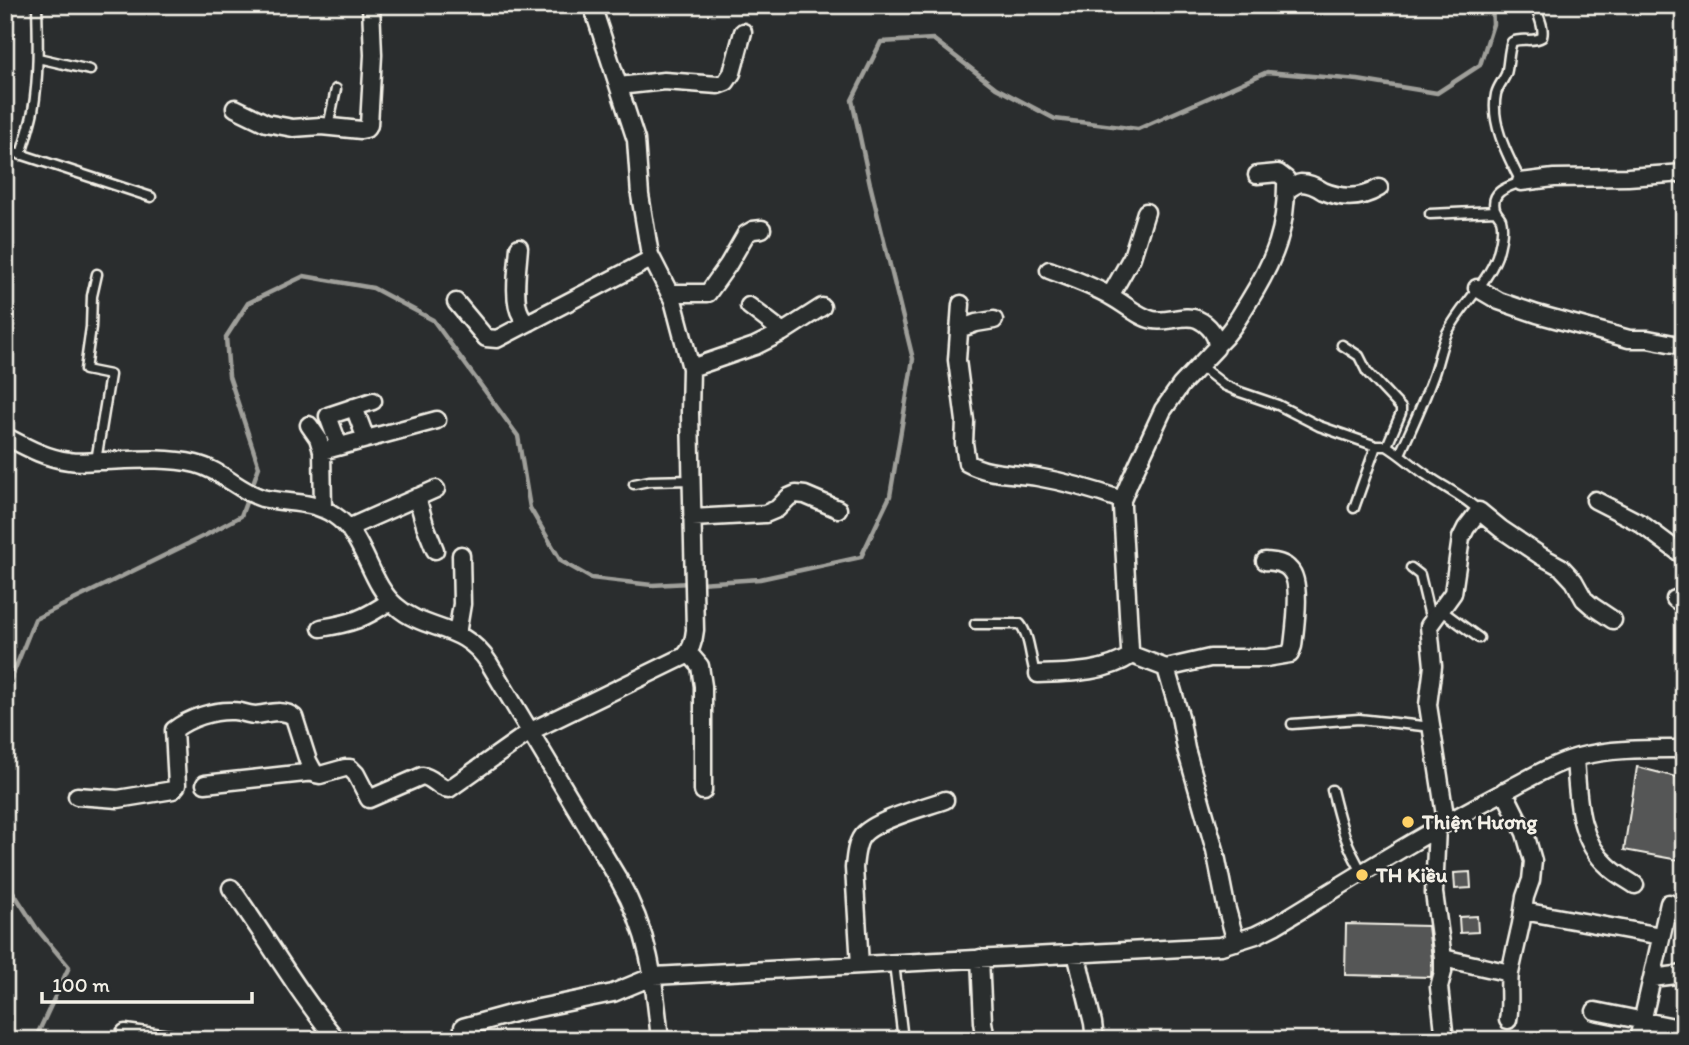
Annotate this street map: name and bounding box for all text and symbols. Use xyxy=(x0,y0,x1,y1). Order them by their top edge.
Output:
place label: Thiện Hương xyxy=(1421,809,1538,835)
marker: Thiện Hương xyxy=(1400,814,1416,830)
place label: TH Kiều xyxy=(1375,862,1448,887)
marker: TH Kiều xyxy=(1354,867,1370,883)
scale bar xyxy=(42,961,252,1005)
text: 100 m xyxy=(52,972,110,997)

